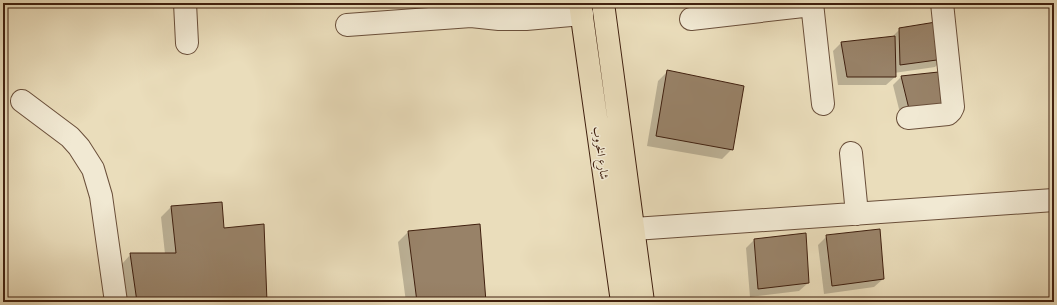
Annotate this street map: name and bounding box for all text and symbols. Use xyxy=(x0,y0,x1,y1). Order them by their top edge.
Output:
street label: شارع الخروب xyxy=(586,125,612,181)

